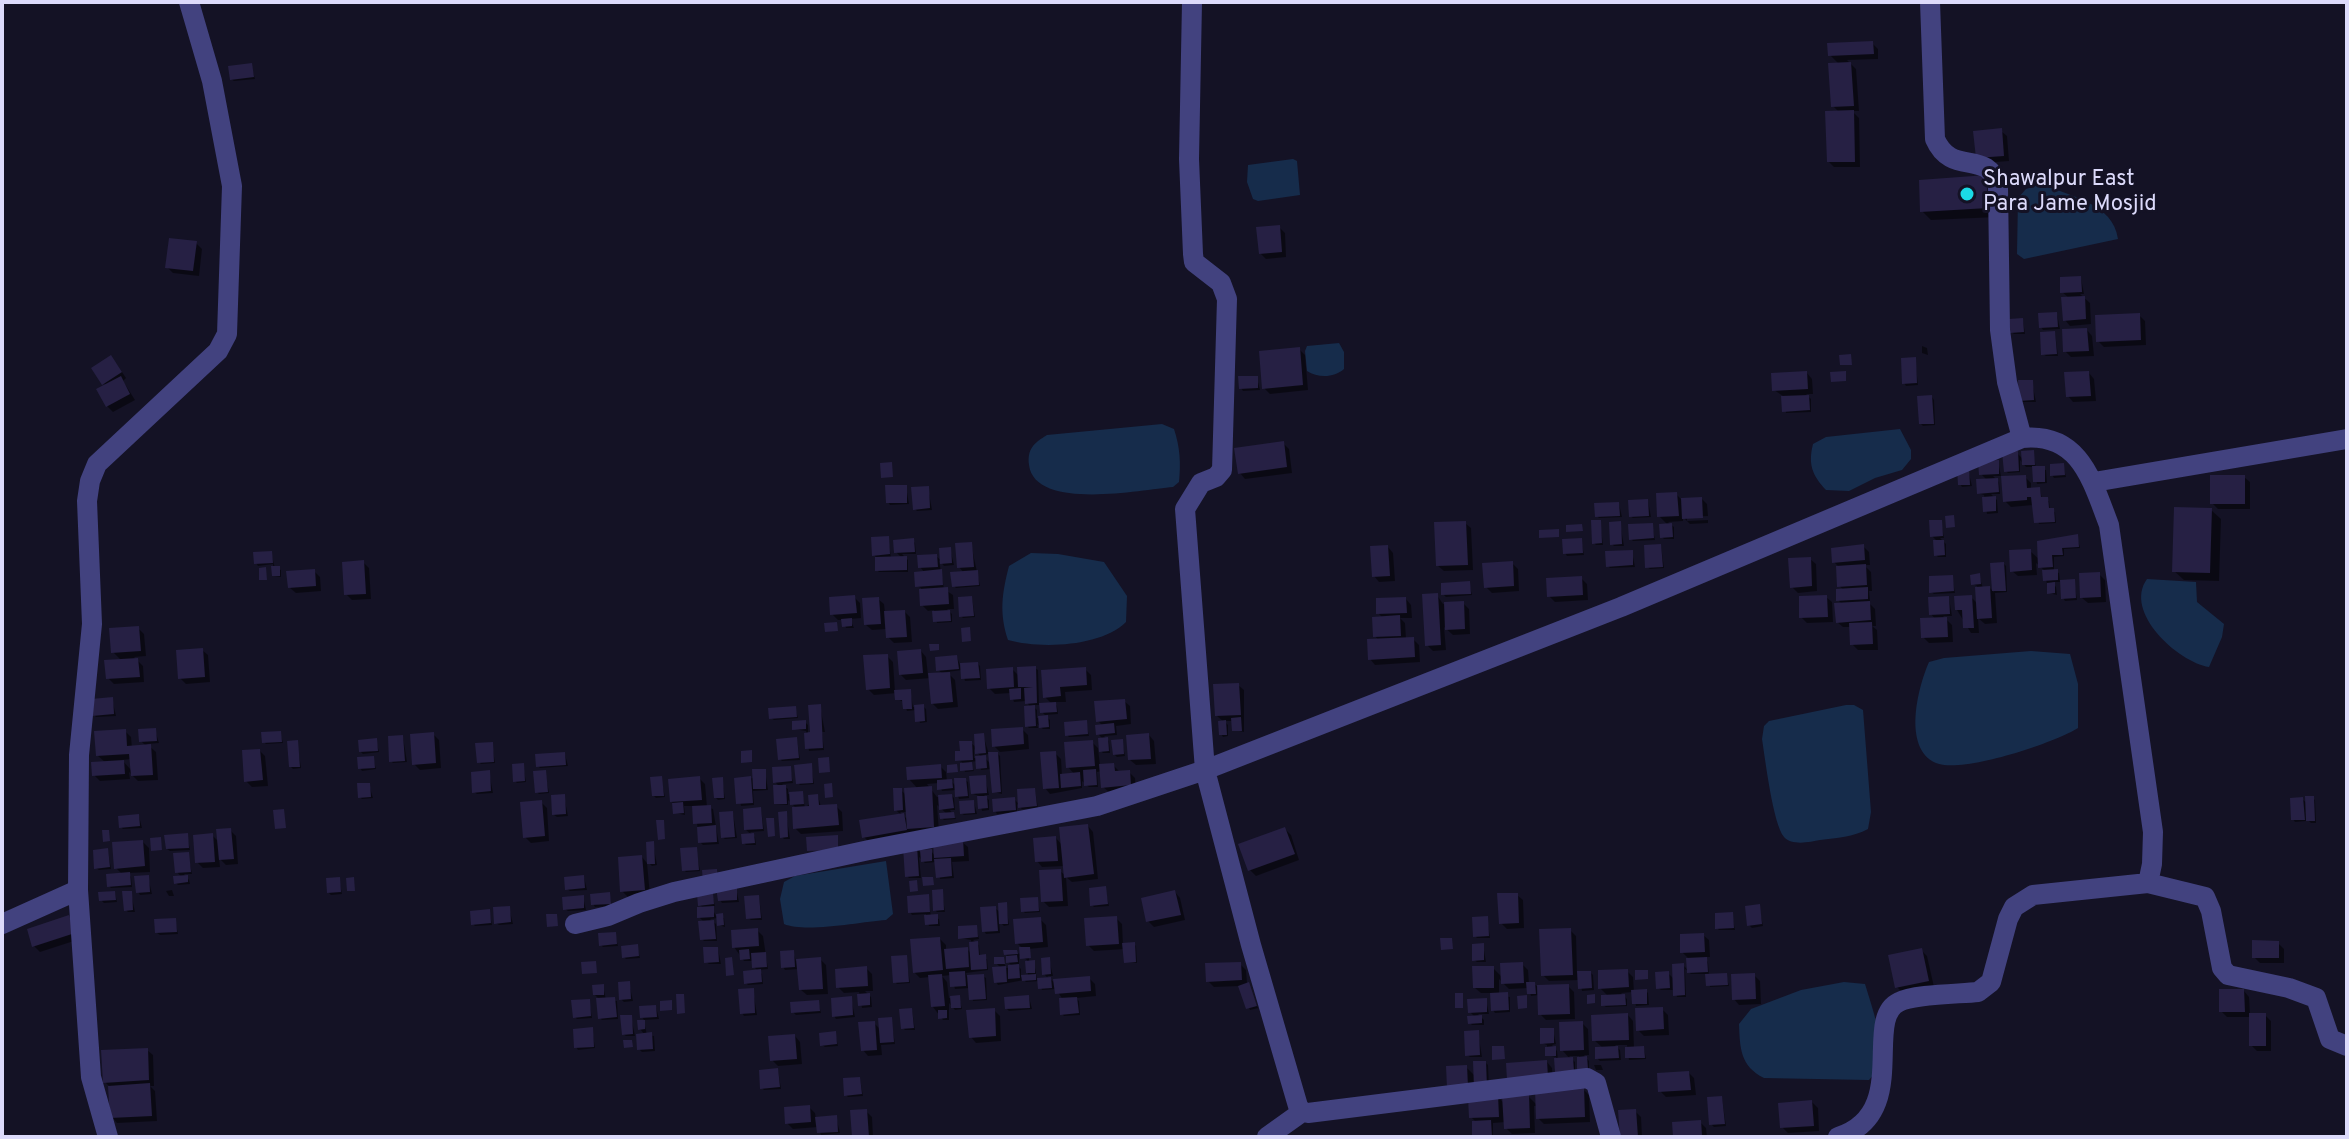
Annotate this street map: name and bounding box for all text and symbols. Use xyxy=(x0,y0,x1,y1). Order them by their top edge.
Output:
place label: Shawalpur East Para Jame Mosjid xyxy=(1983,168,2157,220)
marker: Shawalpur East Para Jame Mosjid xyxy=(1958,185,1976,203)

